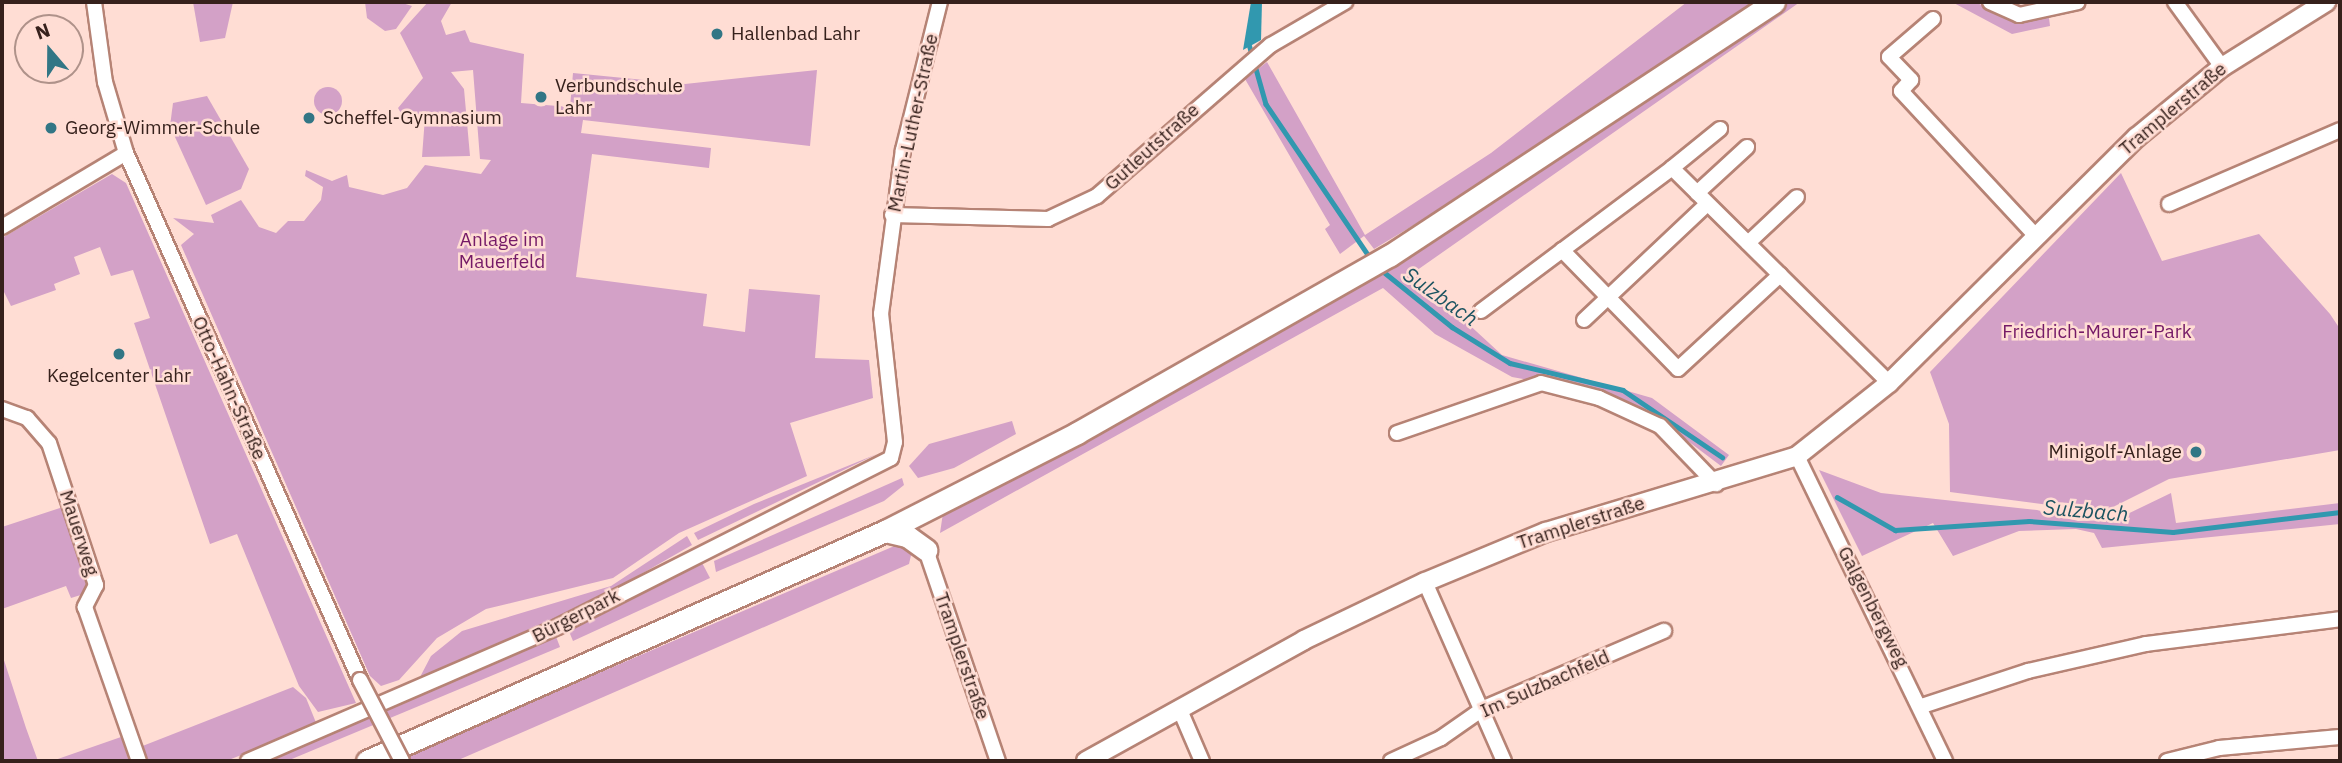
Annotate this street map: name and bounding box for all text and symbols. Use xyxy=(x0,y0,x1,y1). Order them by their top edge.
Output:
north arrow xyxy=(14,14,84,84)
text: N xyxy=(32,18,53,45)
place label: Hallenbad Lahr xyxy=(731,23,860,45)
marker: Hallenbad Lahr xyxy=(709,26,725,42)
street label: Martin-Luther-Straße xyxy=(883,32,943,214)
street label: Tramplerstraße xyxy=(2115,58,2231,160)
place label: Verbundschule Lahr xyxy=(555,75,683,119)
marker: Verbundschule Lahr xyxy=(533,89,549,105)
street label: Gutleutstraße xyxy=(1100,99,1204,195)
place label: Scheffel-Gymnasium xyxy=(323,107,502,129)
marker: Scheffel-Gymnasium xyxy=(301,110,317,126)
place label: Georg-Wimmer-Schule xyxy=(65,117,260,139)
marker: Georg-Wimmer-Schule xyxy=(43,120,59,136)
park label: Anlage im Mauerfeld xyxy=(459,229,545,273)
water label: Sulzbach xyxy=(1399,261,1483,331)
street label: Otto-Hahn-Straße xyxy=(187,313,271,463)
park label: Friedrich-Maurer-Park xyxy=(2002,321,2192,343)
marker: Kegelcenter Lahr xyxy=(111,346,127,362)
place label: Kegelcenter Lahr xyxy=(47,365,191,387)
place label: Minigolf-Anlage xyxy=(2049,441,2182,463)
marker: Minigolf-Anlage xyxy=(2188,444,2204,460)
street label: Mauerweg xyxy=(54,487,104,579)
street label: Tramplerstraße xyxy=(1514,492,1648,554)
water label: Sulzbach xyxy=(2042,494,2130,526)
street label: Galgenbergweg xyxy=(1833,543,1913,671)
street label: Bürgerpark xyxy=(528,584,624,648)
street label: Tramplerstraße xyxy=(930,590,994,722)
street label: Im Sulzbachfeld xyxy=(1477,645,1613,723)

